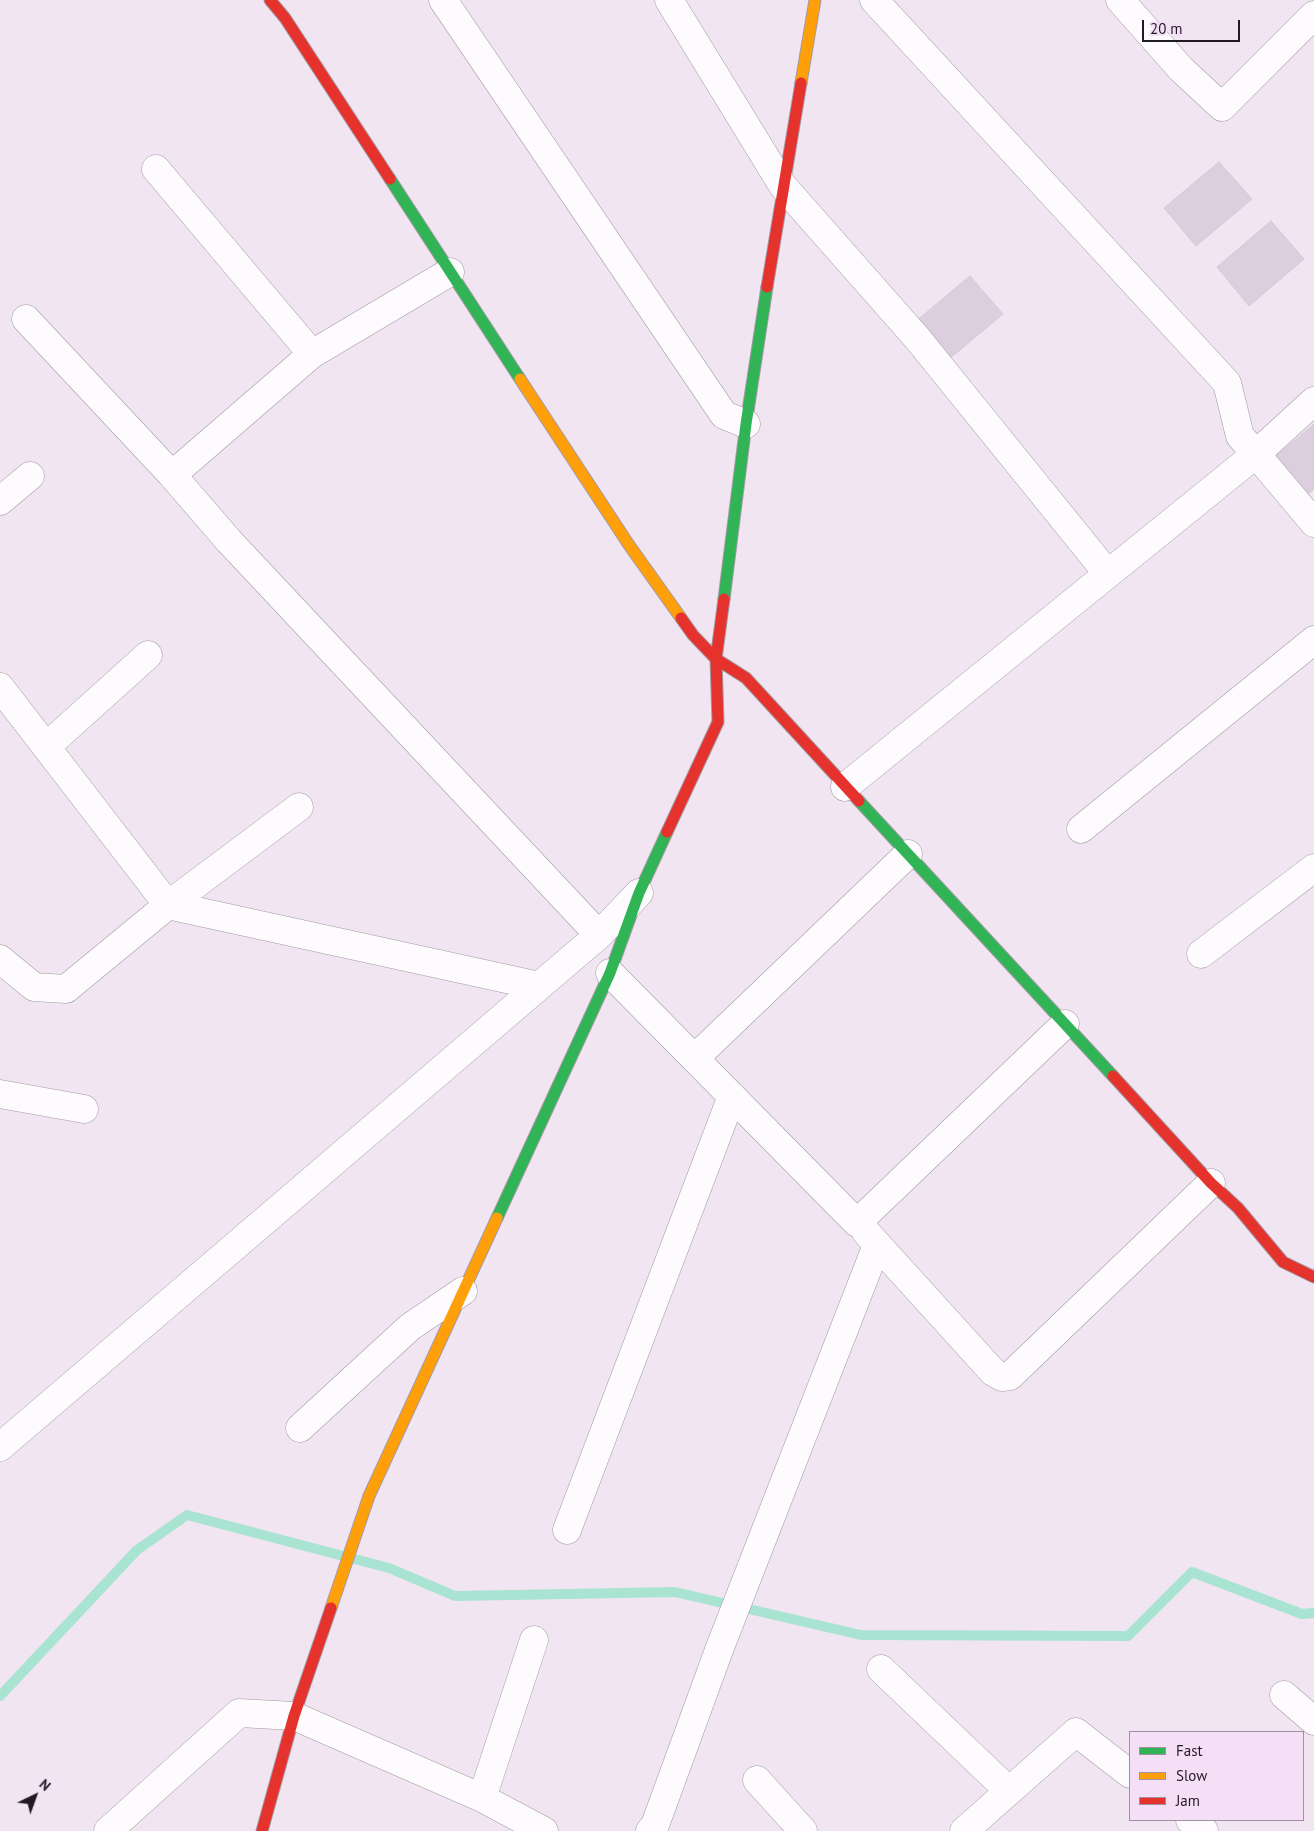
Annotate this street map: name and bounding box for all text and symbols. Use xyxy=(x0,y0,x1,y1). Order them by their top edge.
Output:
scale bar xyxy=(1144,10,1242,42)
text: 20 m xyxy=(1150,19,1183,38)
legend xyxy=(1129,1731,1304,1821)
text: Fast xyxy=(1176,1741,1203,1760)
text: Slow xyxy=(1176,1766,1207,1785)
north arrow xyxy=(10,1771,60,1821)
text: N xyxy=(36,1775,54,1795)
text: Jam xyxy=(1176,1791,1200,1810)

